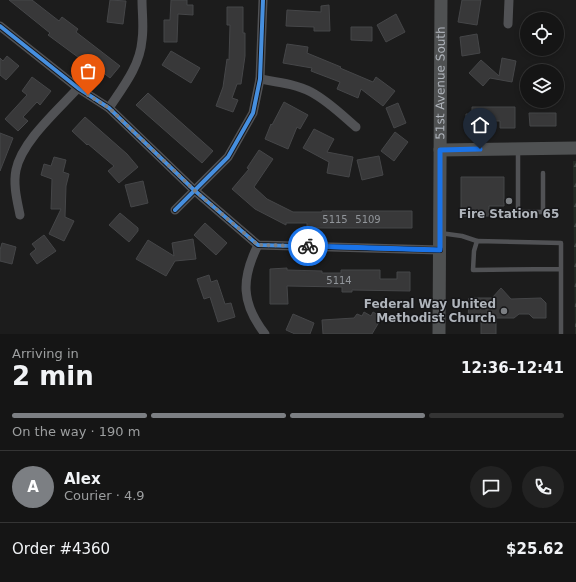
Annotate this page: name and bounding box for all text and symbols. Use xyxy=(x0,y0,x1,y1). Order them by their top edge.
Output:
map controls xyxy=(520,12,564,108)
button: locate xyxy=(520,12,564,56)
street label: 51st Avenue South xyxy=(433,26,448,140)
pin xyxy=(71,54,105,95)
icon: bag xyxy=(77,60,99,82)
button: layers xyxy=(520,64,564,108)
pin xyxy=(463,108,497,149)
icon: home xyxy=(469,114,491,136)
marker: Fire Station 65 xyxy=(504,196,514,206)
place label: Fire Station 65 xyxy=(459,207,559,221)
house number: 5115 xyxy=(322,214,348,225)
house number: 5109 xyxy=(355,214,381,225)
courier xyxy=(288,226,328,266)
icon: bike xyxy=(297,235,319,257)
house number: 5114 xyxy=(326,275,352,286)
place label: Federal Way United Methodist Church xyxy=(364,297,496,325)
marker: Federal Way United Methodist Church xyxy=(499,306,509,316)
text: Arriving in xyxy=(12,346,79,361)
text: 12:36–12:41 xyxy=(461,359,564,377)
text: 2 min xyxy=(12,361,94,391)
text: On the way · 190 m xyxy=(12,424,140,439)
button: chat xyxy=(470,466,512,508)
button: phone xyxy=(522,466,564,508)
text: Alex xyxy=(64,470,101,488)
text: A xyxy=(27,478,39,496)
text: Courier · 4.9 xyxy=(64,488,145,503)
text: Order #4360 xyxy=(12,540,110,558)
text: $25.62 xyxy=(506,540,564,558)

